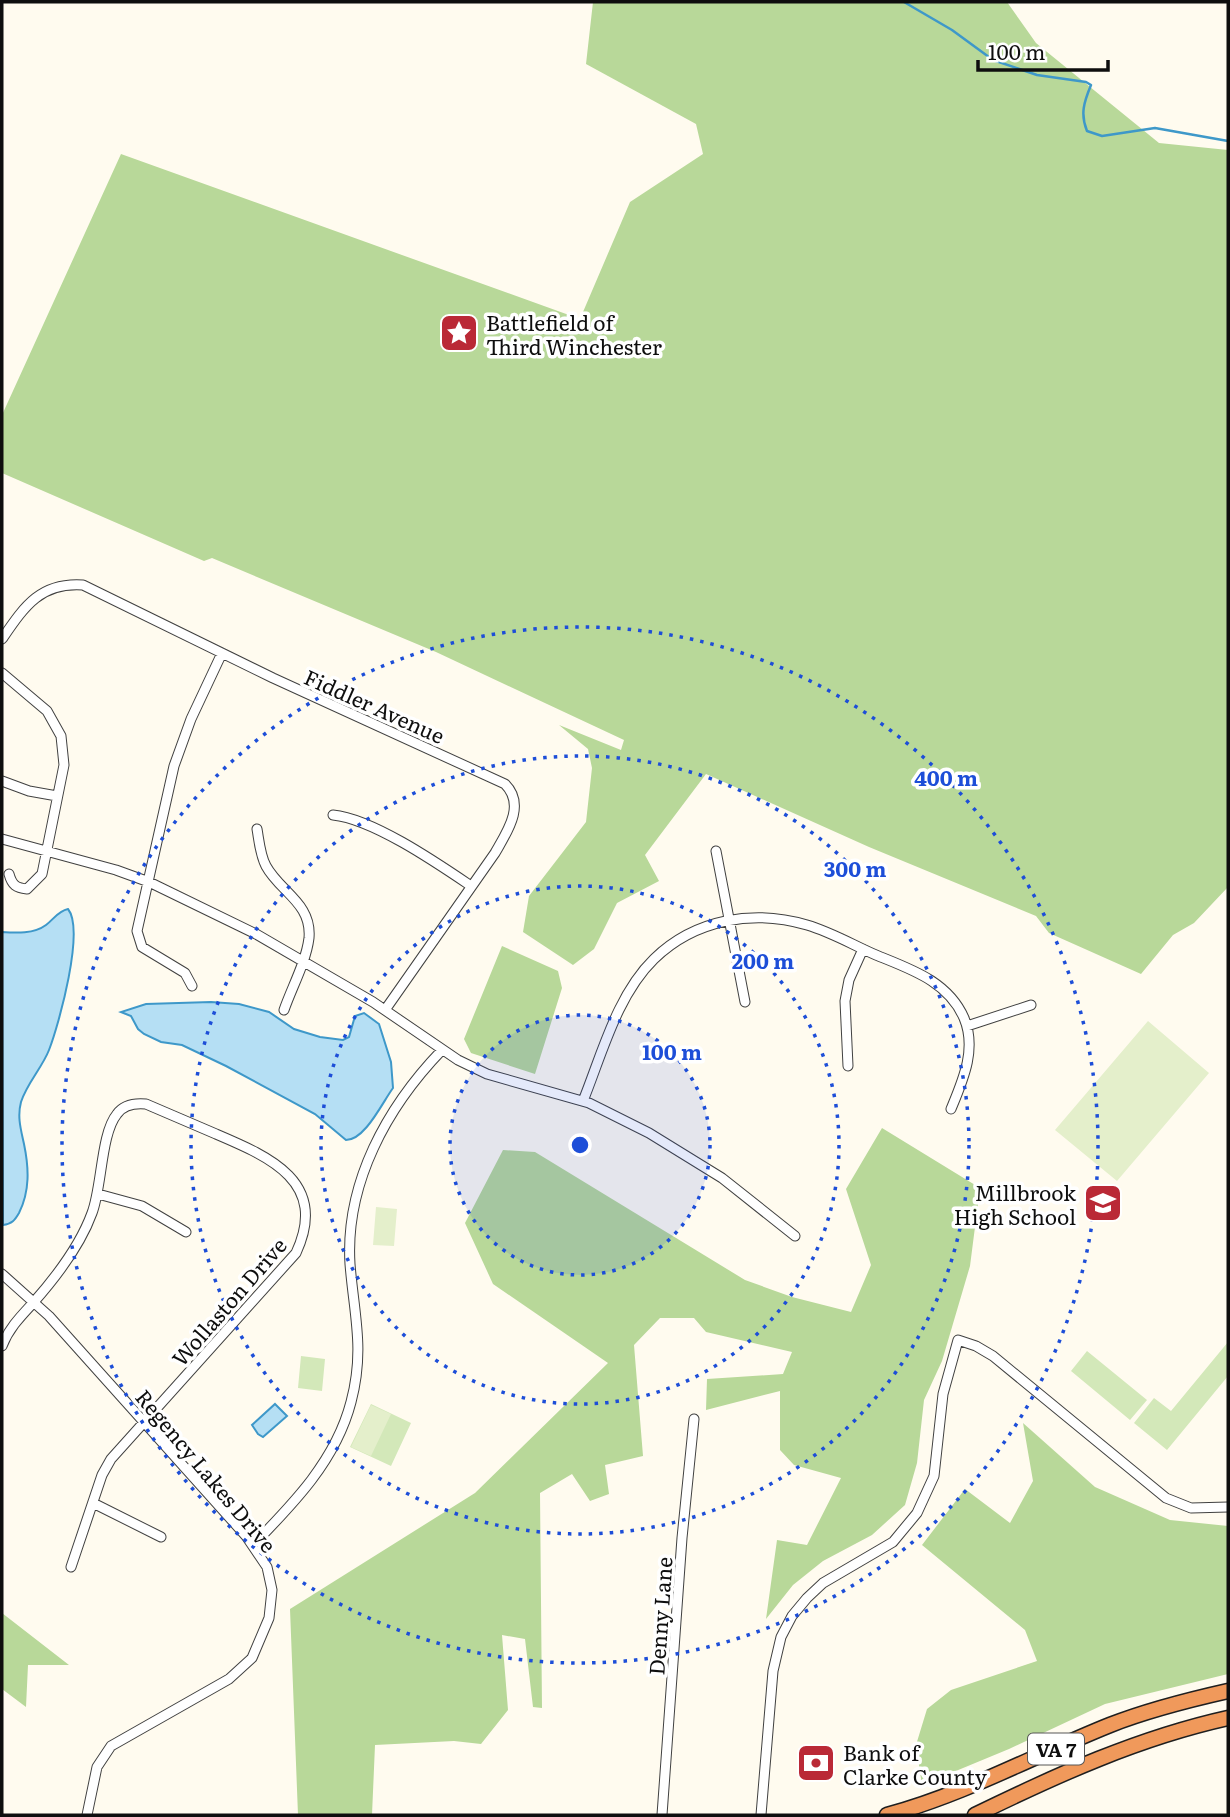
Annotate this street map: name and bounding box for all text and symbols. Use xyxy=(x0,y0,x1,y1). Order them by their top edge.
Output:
scale bar xyxy=(978,28,1108,72)
text: 100 m xyxy=(988,35,1045,66)
place label: Battlefield of Third Winchester xyxy=(486,306,662,361)
place icon: Battlefield of Third Winchester xyxy=(438,312,480,354)
street label: Fiddler Avenue xyxy=(300,660,450,750)
text: 400 m xyxy=(914,761,978,792)
text: 300 m xyxy=(824,852,886,883)
text: 200 m xyxy=(732,944,794,975)
text: 100 m xyxy=(642,1035,702,1066)
centre of rings xyxy=(568,1133,592,1157)
place label: Millbrook High School xyxy=(954,1176,1076,1231)
school or university icon: Millbrook High School xyxy=(1082,1182,1124,1224)
street label: Wollaston Drive xyxy=(163,1230,293,1372)
street label: Regency Lakes Drive xyxy=(129,1382,285,1558)
street label: Denny Lane xyxy=(639,1556,679,1676)
road number: VA 7 xyxy=(1028,1734,1084,1764)
place label: Bank of Clarke County xyxy=(843,1736,988,1791)
bank icon: Bank of Clarke County xyxy=(795,1742,837,1784)

